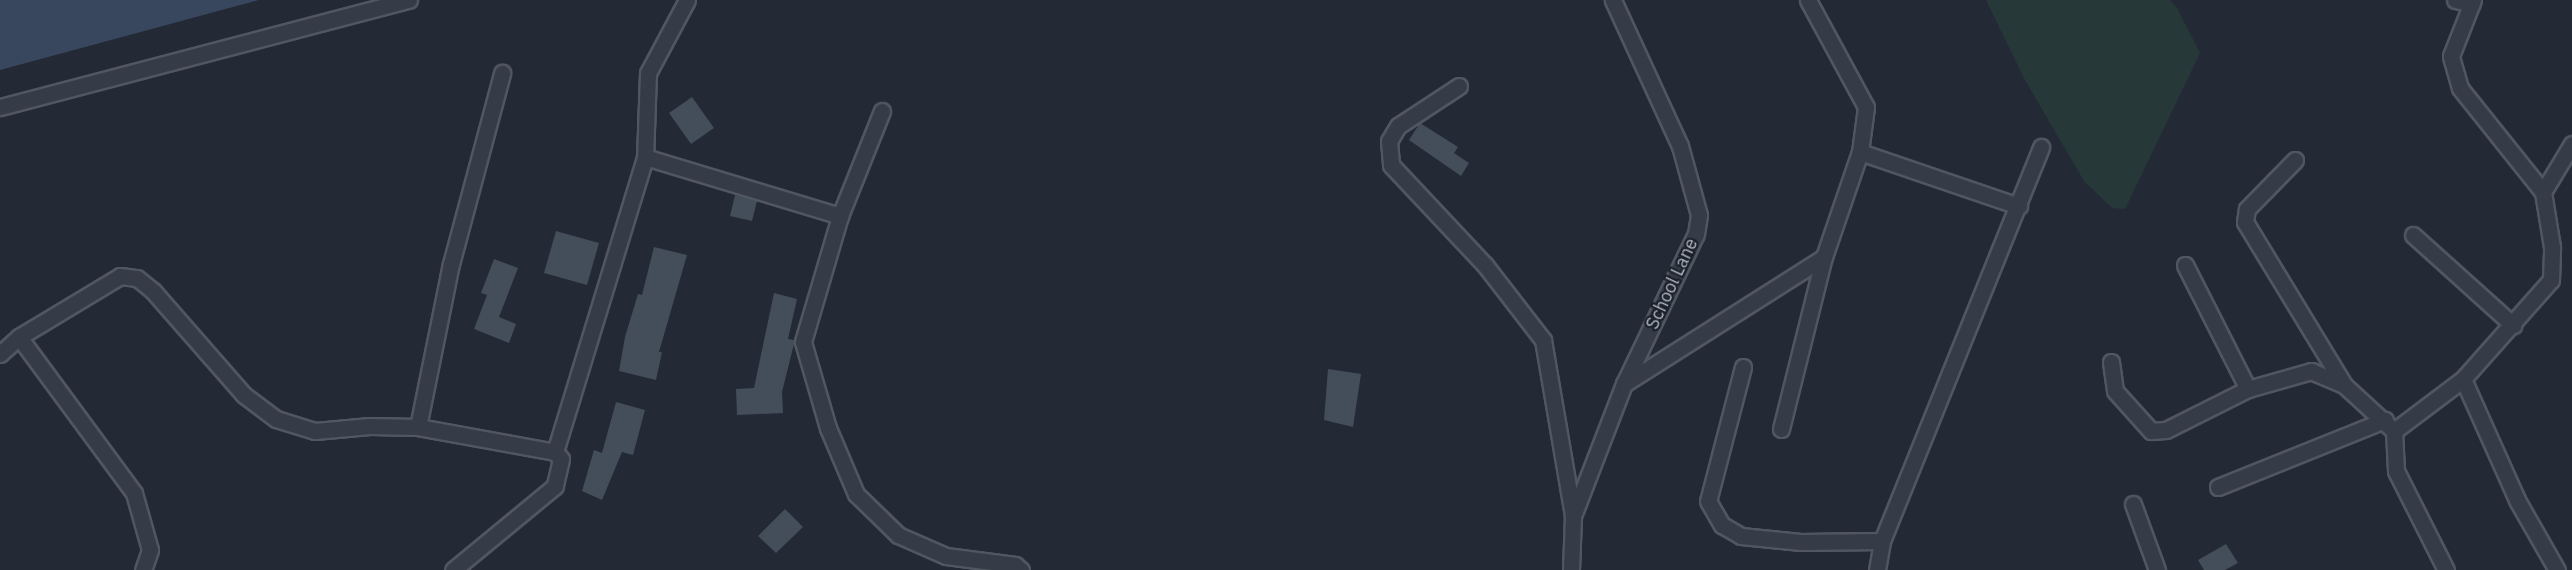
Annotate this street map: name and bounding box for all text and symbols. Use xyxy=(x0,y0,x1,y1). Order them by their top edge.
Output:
street label: School Lane xyxy=(1642,235,1702,333)

